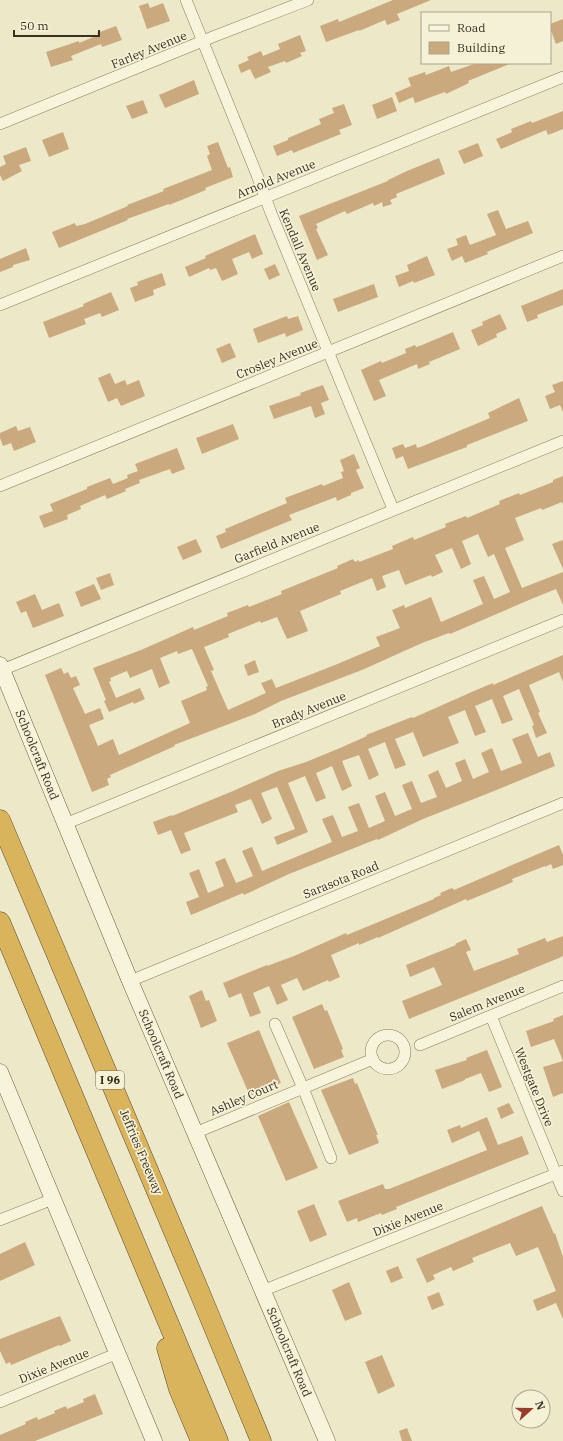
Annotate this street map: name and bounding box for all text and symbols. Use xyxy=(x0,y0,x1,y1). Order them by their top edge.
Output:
scale bar xyxy=(14,12,99,38)
legend xyxy=(421,12,551,64)
text: 50 m xyxy=(20,18,49,33)
text: Road xyxy=(457,20,486,35)
street label: Farley Avenue xyxy=(109,28,189,72)
text: Building xyxy=(457,40,505,55)
street label: Arnold Avenue xyxy=(234,156,317,201)
street label: Kendall Avenue xyxy=(276,206,325,293)
street label: Crosley Avenue xyxy=(234,335,320,382)
street label: Garfield Avenue xyxy=(232,519,322,566)
street label: Brady Avenue xyxy=(270,688,348,731)
street label: Schoolcraft Road xyxy=(13,708,62,802)
street label: Sarasota Road xyxy=(301,858,381,902)
street label: Salem Avenue xyxy=(447,981,527,1024)
street label: Schoolcraft Road xyxy=(136,1007,187,1101)
street label: Westgate Drive xyxy=(512,1045,557,1129)
road number: I 96 xyxy=(96,1071,124,1089)
street label: Ashley Court xyxy=(208,1077,280,1119)
street label: Jeffries Freeway xyxy=(117,1107,166,1197)
street label: Dixie Avenue xyxy=(371,1198,445,1239)
street label: Schoolcraft Road xyxy=(264,1305,315,1399)
street label: Dixie Avenue xyxy=(17,1345,91,1386)
north arrow xyxy=(511,1389,551,1429)
text: N xyxy=(532,1399,549,1412)

